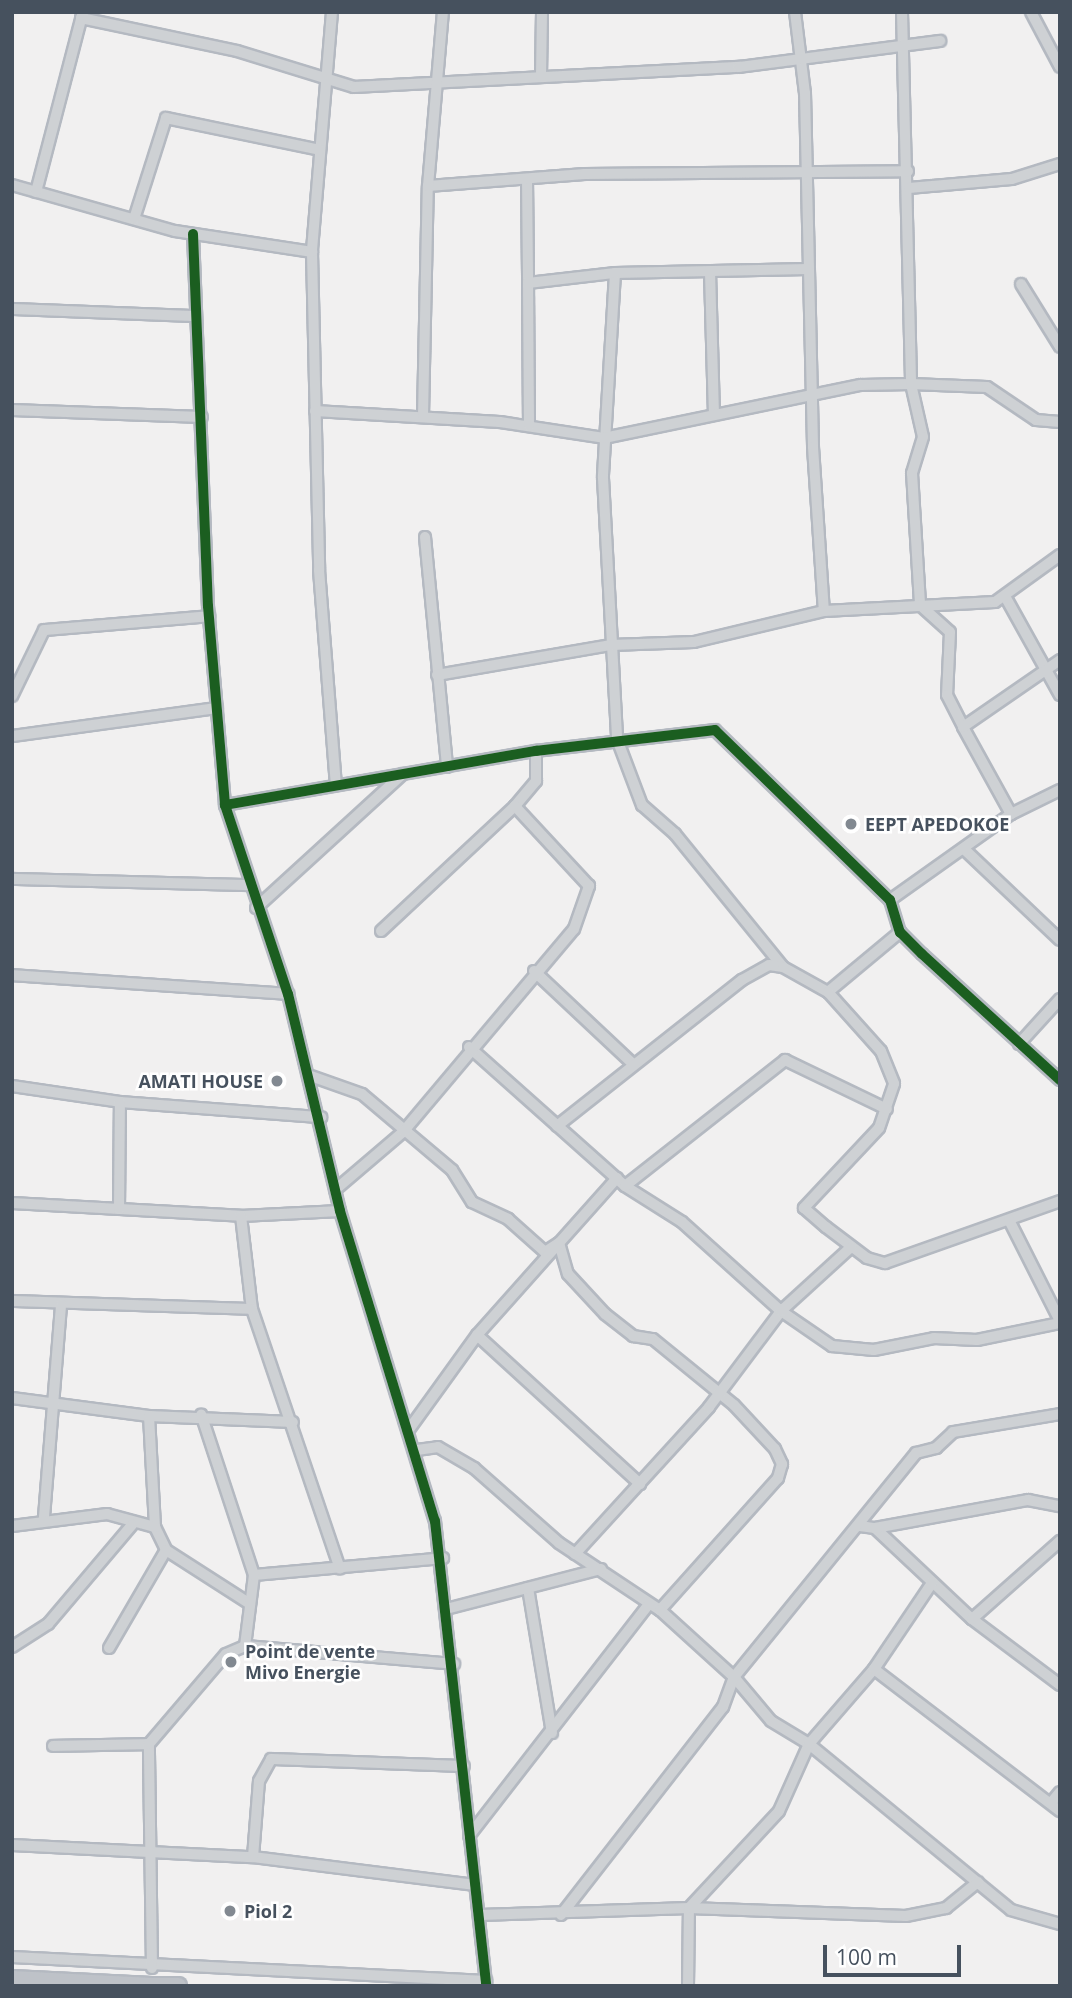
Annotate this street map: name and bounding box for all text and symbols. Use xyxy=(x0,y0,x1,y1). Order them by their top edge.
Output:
place label: EEPT APEDOKOE xyxy=(865,813,1009,835)
marker: EEPT APEDOKOE xyxy=(843,816,859,832)
place label: AMATI HOUSE xyxy=(138,1070,263,1092)
marker: AMATI HOUSE xyxy=(269,1073,285,1089)
place label: Point de vente Mivo Energie xyxy=(245,1641,375,1684)
marker: Point de vente Mivo Energie xyxy=(223,1654,239,1670)
place label: Piol 2 xyxy=(244,1900,292,1922)
marker: Piol 2 xyxy=(222,1903,238,1919)
scale bar xyxy=(827,1932,965,1976)
text: 100 m xyxy=(836,1943,897,1971)

